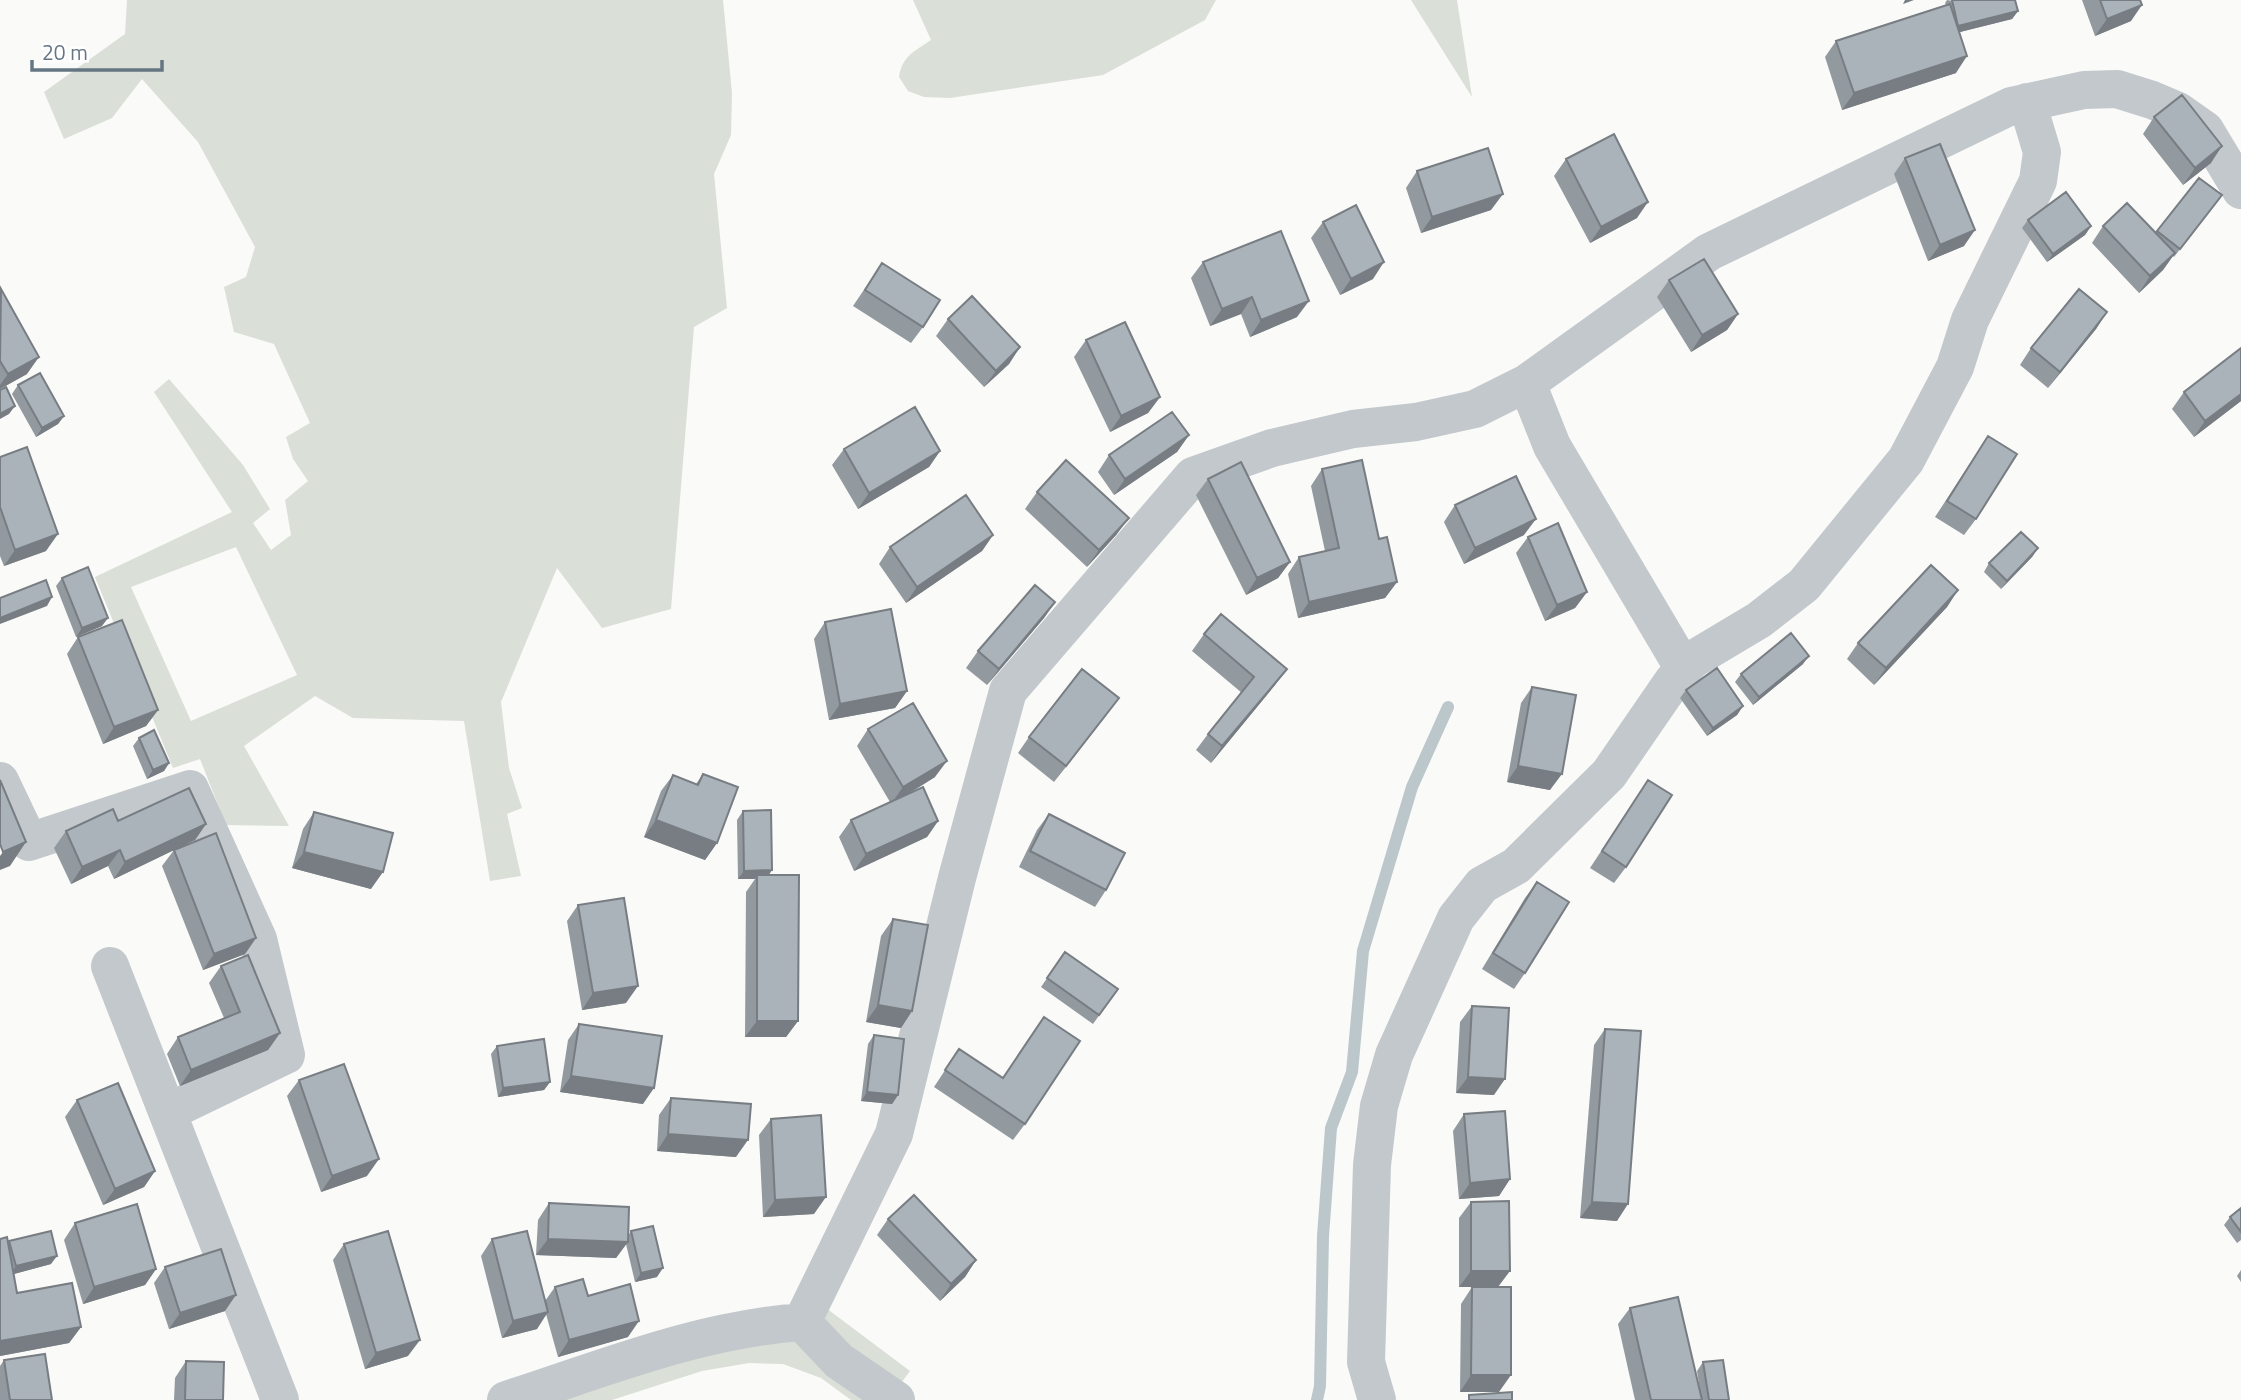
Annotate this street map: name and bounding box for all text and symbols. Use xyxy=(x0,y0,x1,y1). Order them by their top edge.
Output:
scale bar xyxy=(32,28,161,72)
text: 20 m xyxy=(42,36,88,68)

